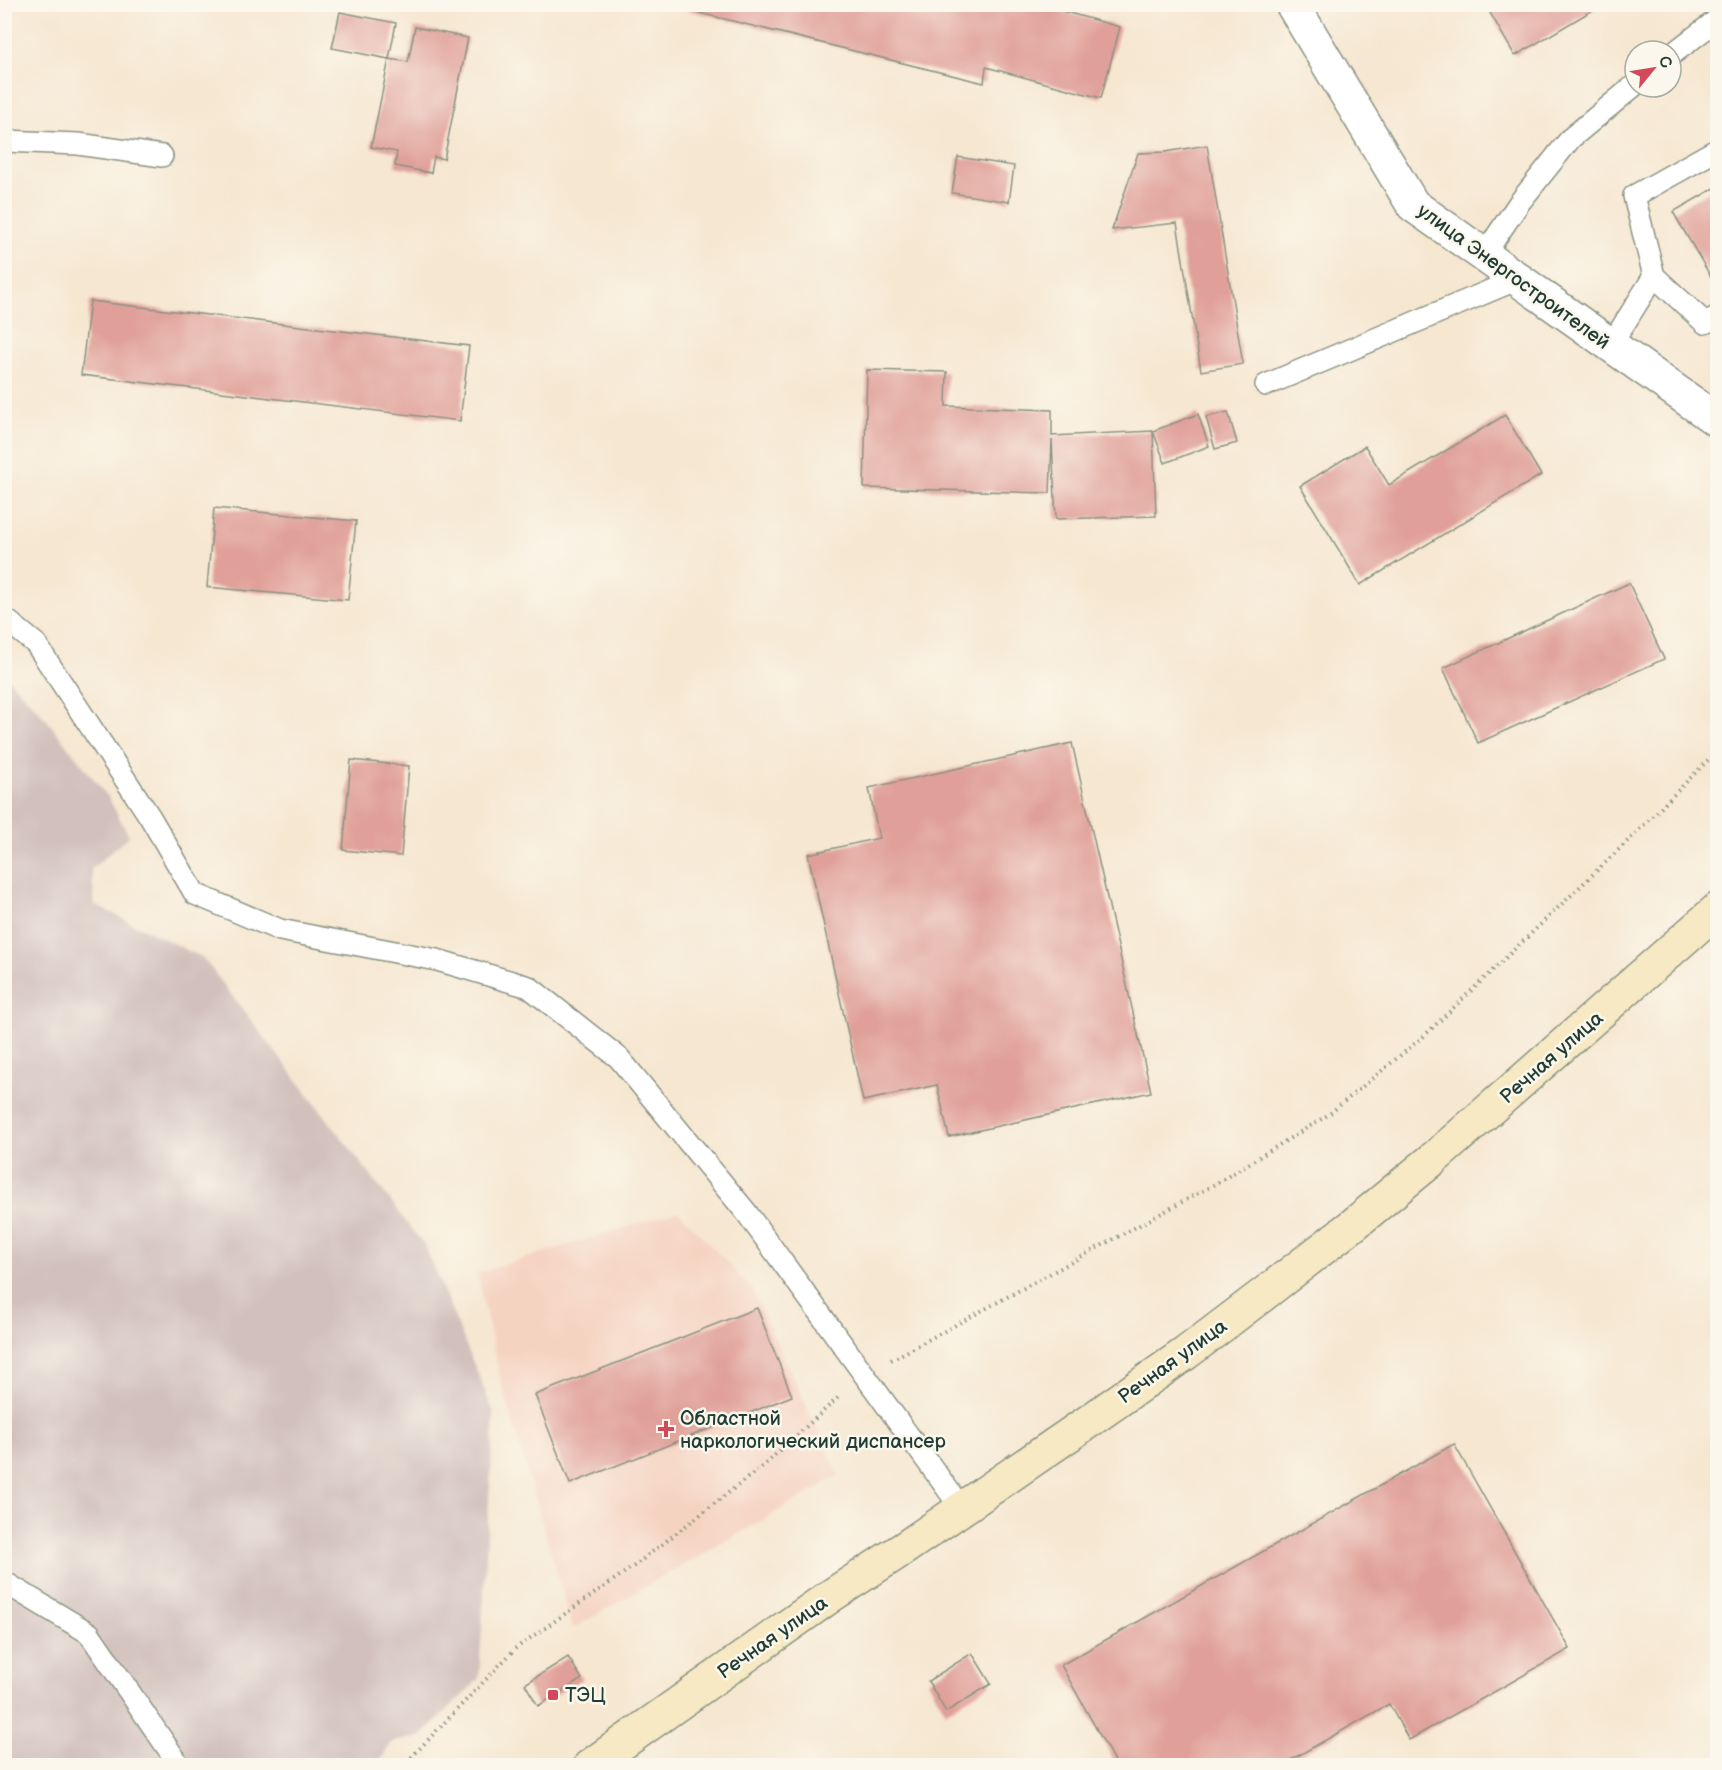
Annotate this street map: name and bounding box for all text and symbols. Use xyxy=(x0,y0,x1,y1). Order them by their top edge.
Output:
north arrow xyxy=(1623,39,1683,99)
text: С xyxy=(1654,53,1676,72)
street label: улица Энергостроителей xyxy=(1412,199,1614,355)
street label: Речная улица xyxy=(1495,1006,1608,1109)
street label: Речная улица xyxy=(1113,1314,1232,1409)
place label: Областной наркологический диспансер xyxy=(680,1407,946,1454)
marker: Областной наркологический диспансер xyxy=(657,1420,675,1438)
street label: Речная улица xyxy=(713,1591,832,1685)
place label: ТЭЦ xyxy=(565,1684,606,1708)
marker: ТЭЦ xyxy=(546,1688,560,1702)

